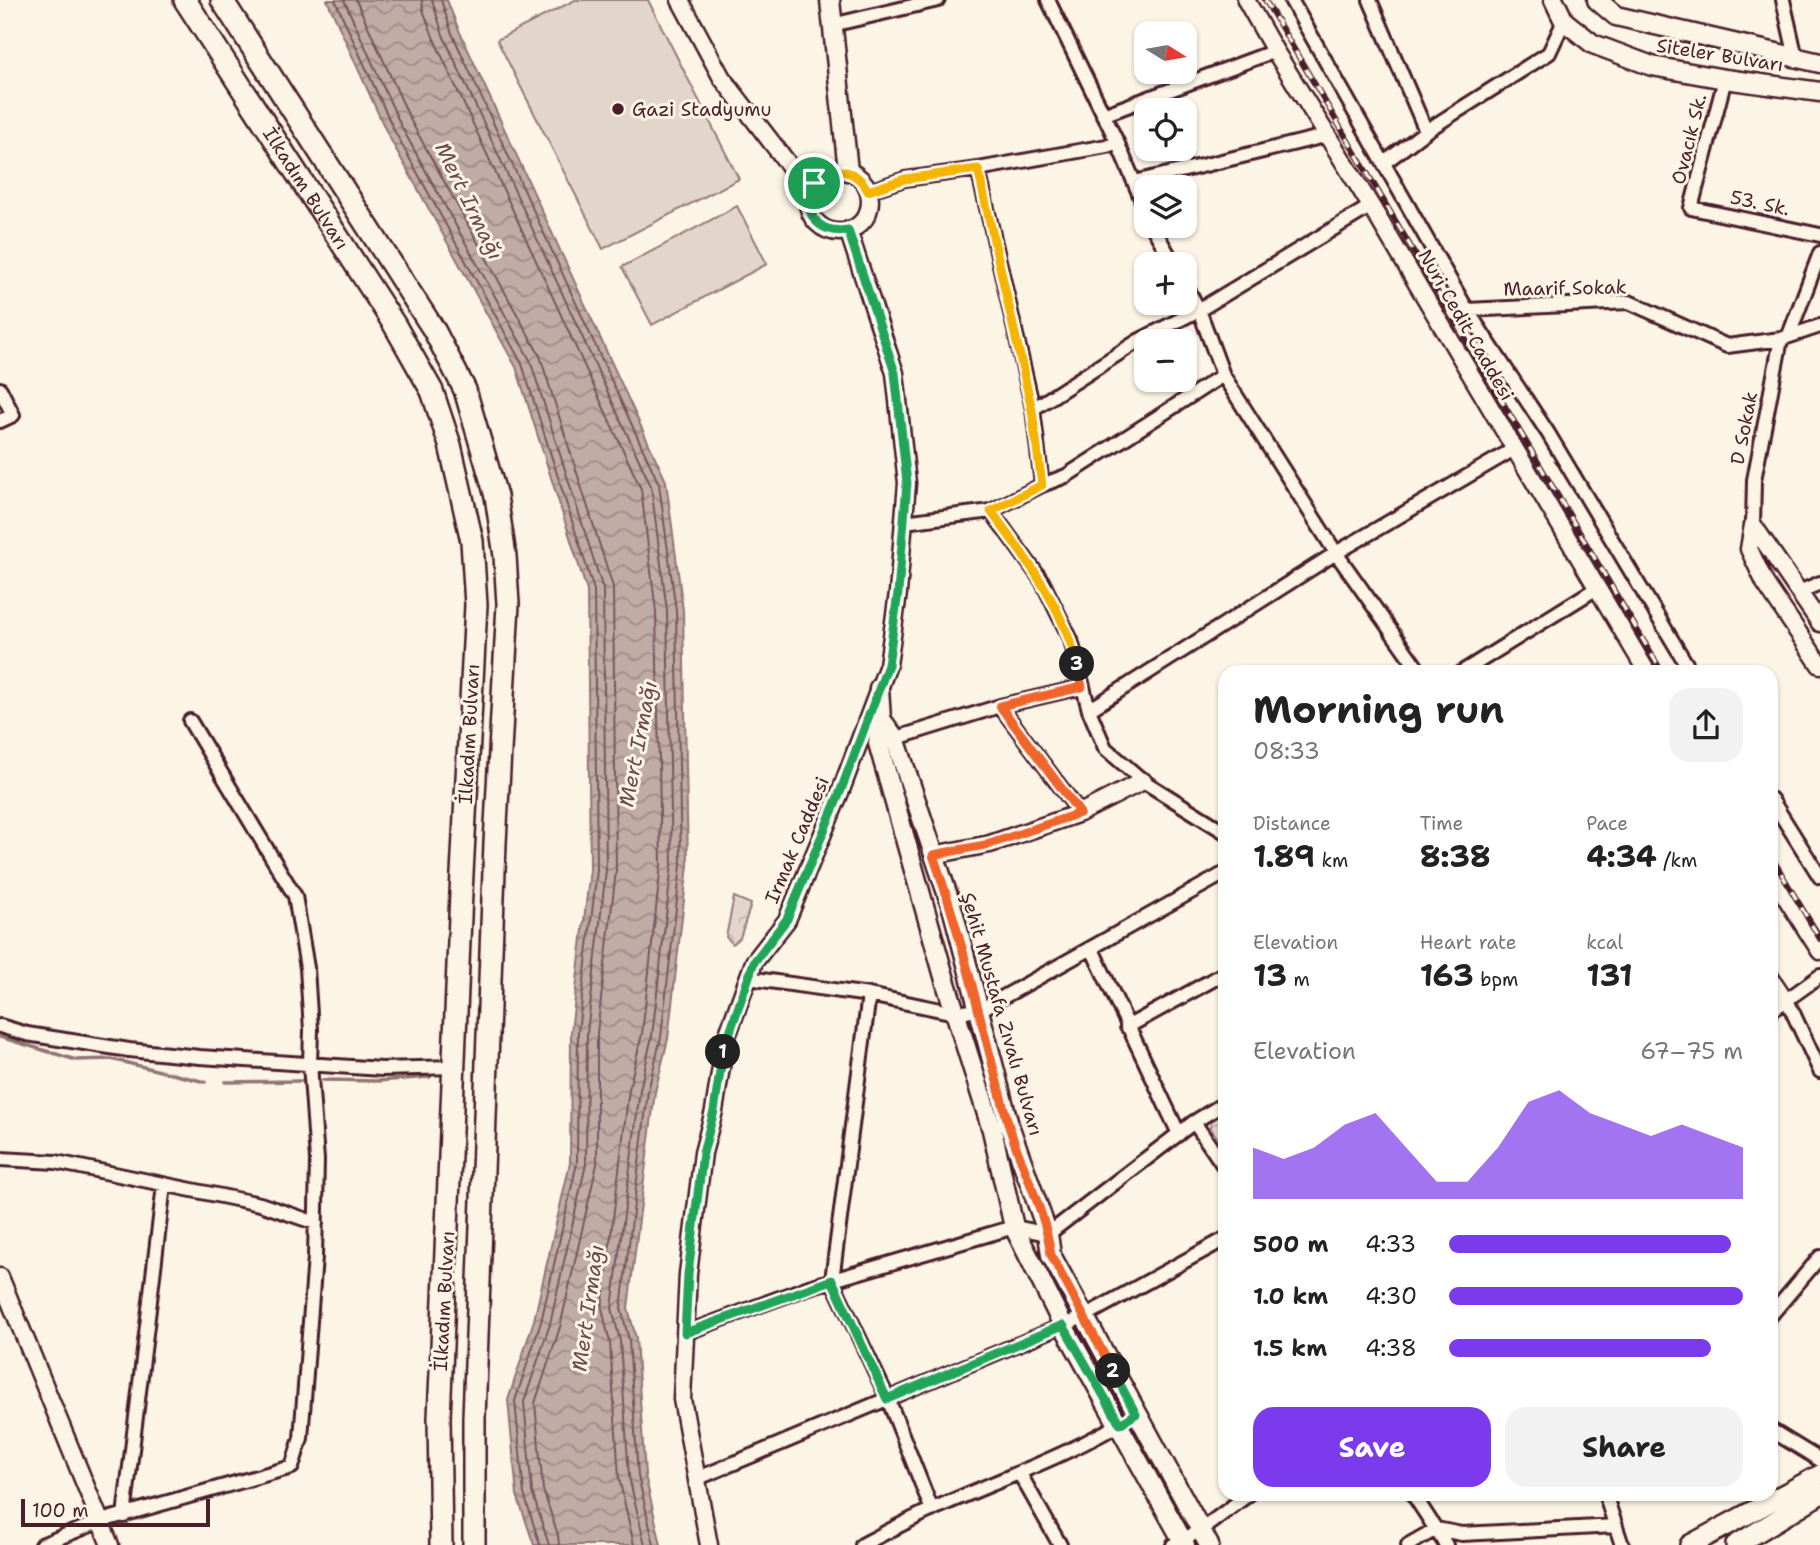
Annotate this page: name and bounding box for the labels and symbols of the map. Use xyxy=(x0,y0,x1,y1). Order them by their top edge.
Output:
north arrow xyxy=(1134,21,1197,84)
street label: Siteler Bulvarı xyxy=(1655,33,1785,77)
street label: Ovacık Sk. xyxy=(1666,91,1712,187)
place label: Gazi Stadyumu xyxy=(632,97,772,122)
marker: Gazi Stadyumu xyxy=(610,101,626,117)
street label: İlkadım Bulvarı xyxy=(258,122,355,254)
water label: Mert Irmağı xyxy=(428,138,510,264)
pin xyxy=(784,153,844,213)
street label: 53. Sk. xyxy=(1728,185,1792,221)
street label: Nuri Cedit Caddesi xyxy=(1412,245,1520,405)
street label: Maarif Sokak xyxy=(1503,274,1627,302)
street label: D Sokak xyxy=(1725,389,1763,467)
pin: 3 xyxy=(1060,646,1094,682)
street label: İlkadım Bulvarı xyxy=(453,663,485,805)
water label: Mert Irmağı xyxy=(612,679,664,809)
street label: Irmak Caddesi xyxy=(759,773,835,907)
street label: Şehit Mustafa Zıvalı Bulvarı xyxy=(955,889,1049,1139)
pin: 1 xyxy=(706,1034,740,1070)
street label: İlkadım Bulvarı xyxy=(428,1230,460,1372)
water label: Mert Irmağı xyxy=(565,1243,611,1373)
pin: 2 xyxy=(1096,1354,1130,1388)
scale bar xyxy=(21,1496,210,1528)

